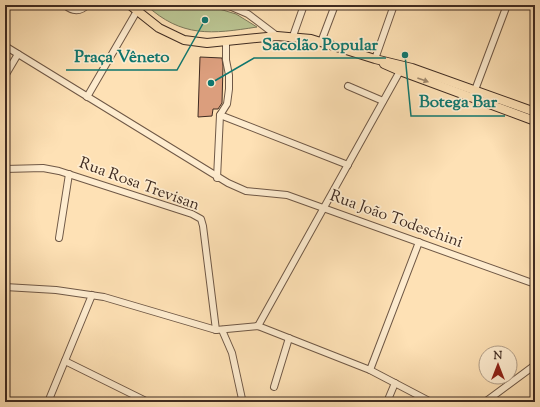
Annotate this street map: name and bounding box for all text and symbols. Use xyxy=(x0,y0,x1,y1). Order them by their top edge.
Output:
callout: Sacolão Popular xyxy=(254,29,386,58)
text: Sacolão Popular xyxy=(262,34,379,58)
callout: Praça Vêneto xyxy=(66,41,177,70)
text: Praça Vêneto xyxy=(74,46,170,70)
one-way arrow xyxy=(418,77,430,83)
callout: Botega Bar xyxy=(411,87,505,116)
text: Botega Bar xyxy=(419,91,498,115)
street label: Rua Rosa Trevisan xyxy=(75,152,203,218)
street label: Rua João Todeschini xyxy=(326,185,466,255)
north arrow xyxy=(478,345,518,385)
text: N xyxy=(493,348,503,364)

